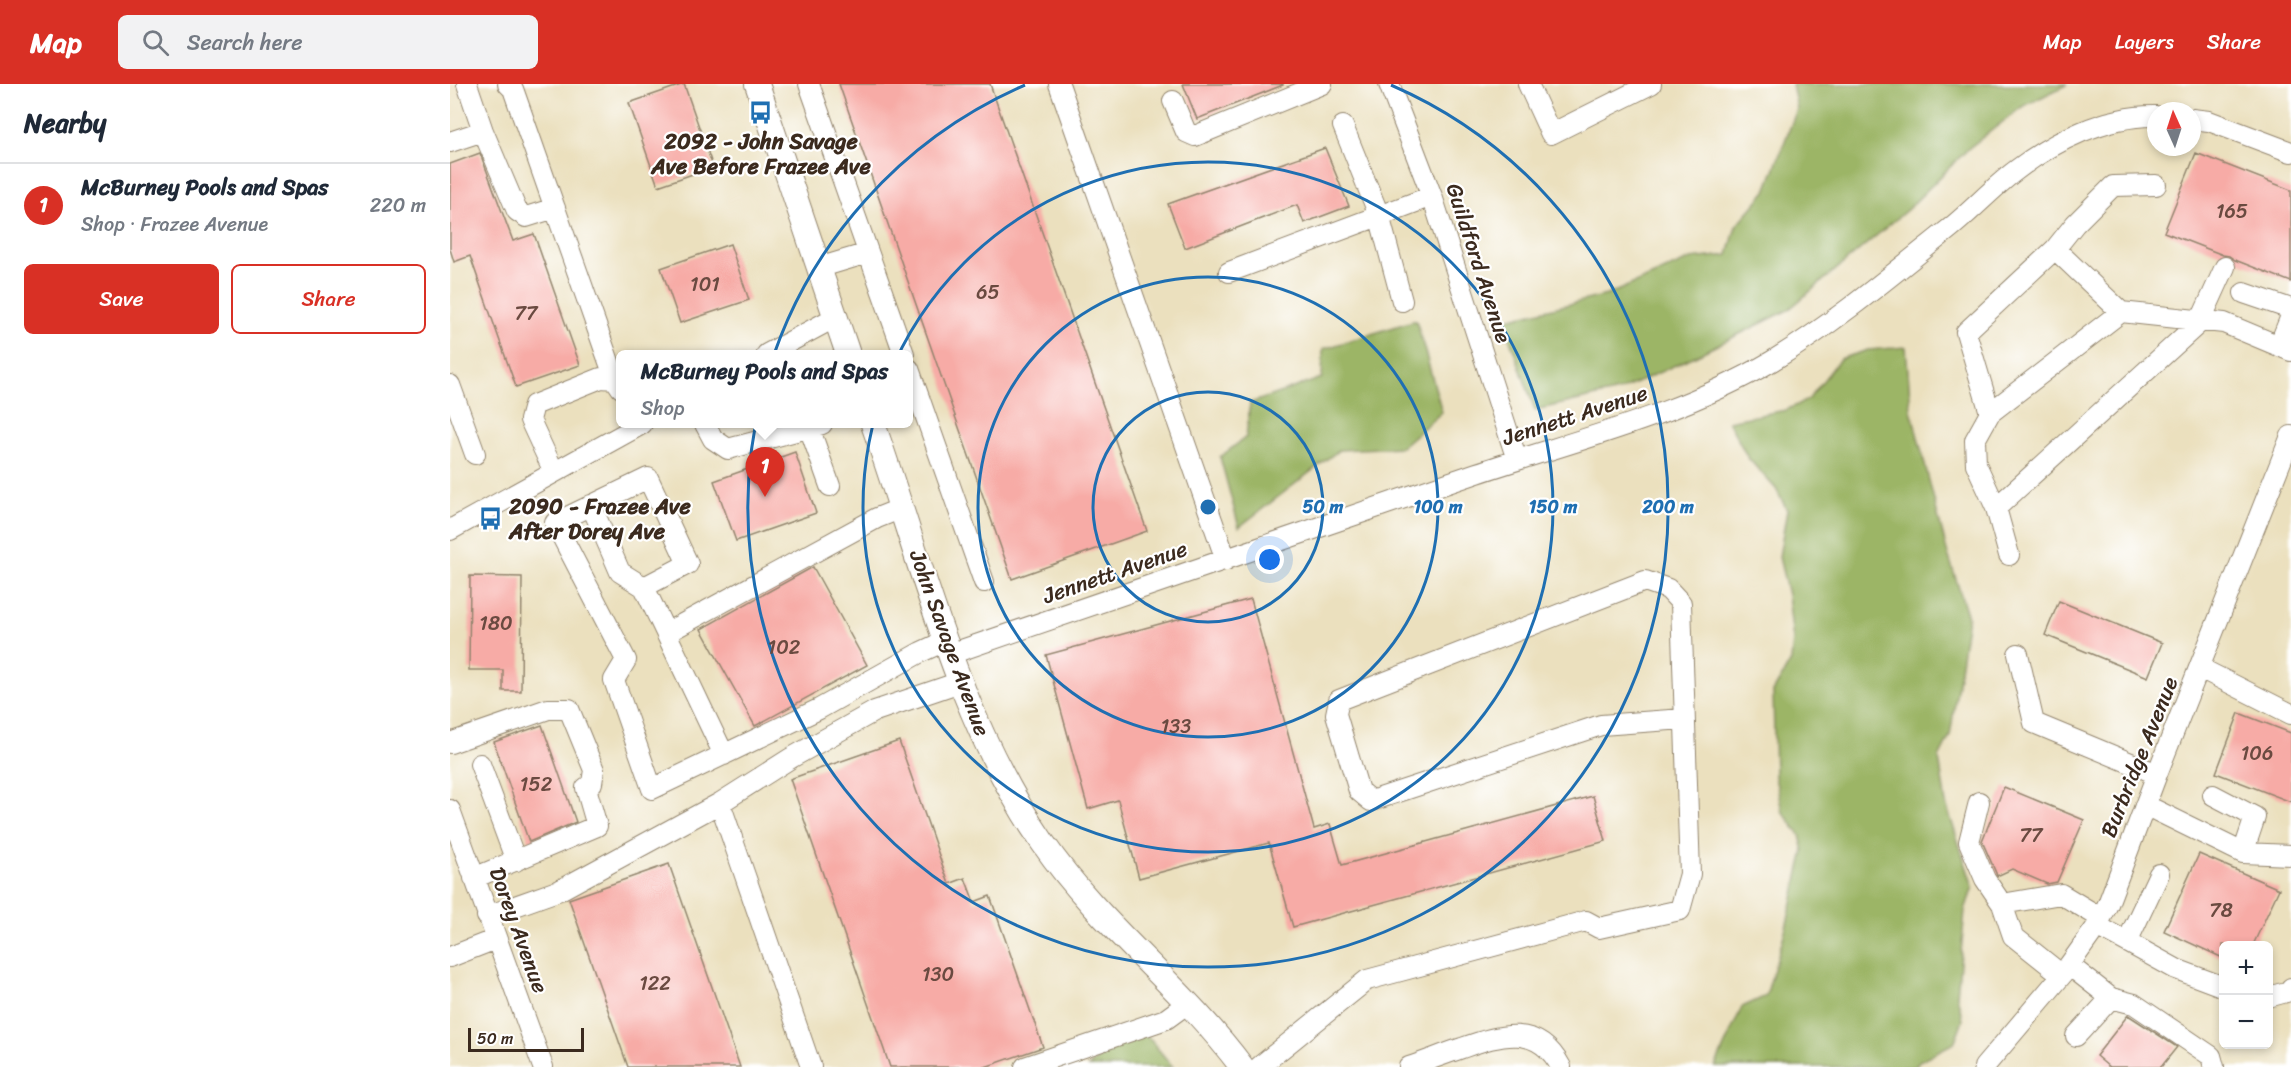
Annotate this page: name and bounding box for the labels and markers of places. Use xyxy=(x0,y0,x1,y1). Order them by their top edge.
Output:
bus stop icon: 2092 - John Savage Ave Before Frazee Ave xyxy=(748,99,774,125)
place label: 2092 - John Savage Ave Before Frazee Ave xyxy=(650,122,871,186)
pin: 1 xyxy=(746,448,784,497)
place label: 2090 - Frazee Ave After Dorey Ave xyxy=(508,487,691,551)
centre of rings xyxy=(1198,497,1218,517)
bus stop icon: 2090 - Frazee Ave After Dorey Ave xyxy=(478,506,504,532)

